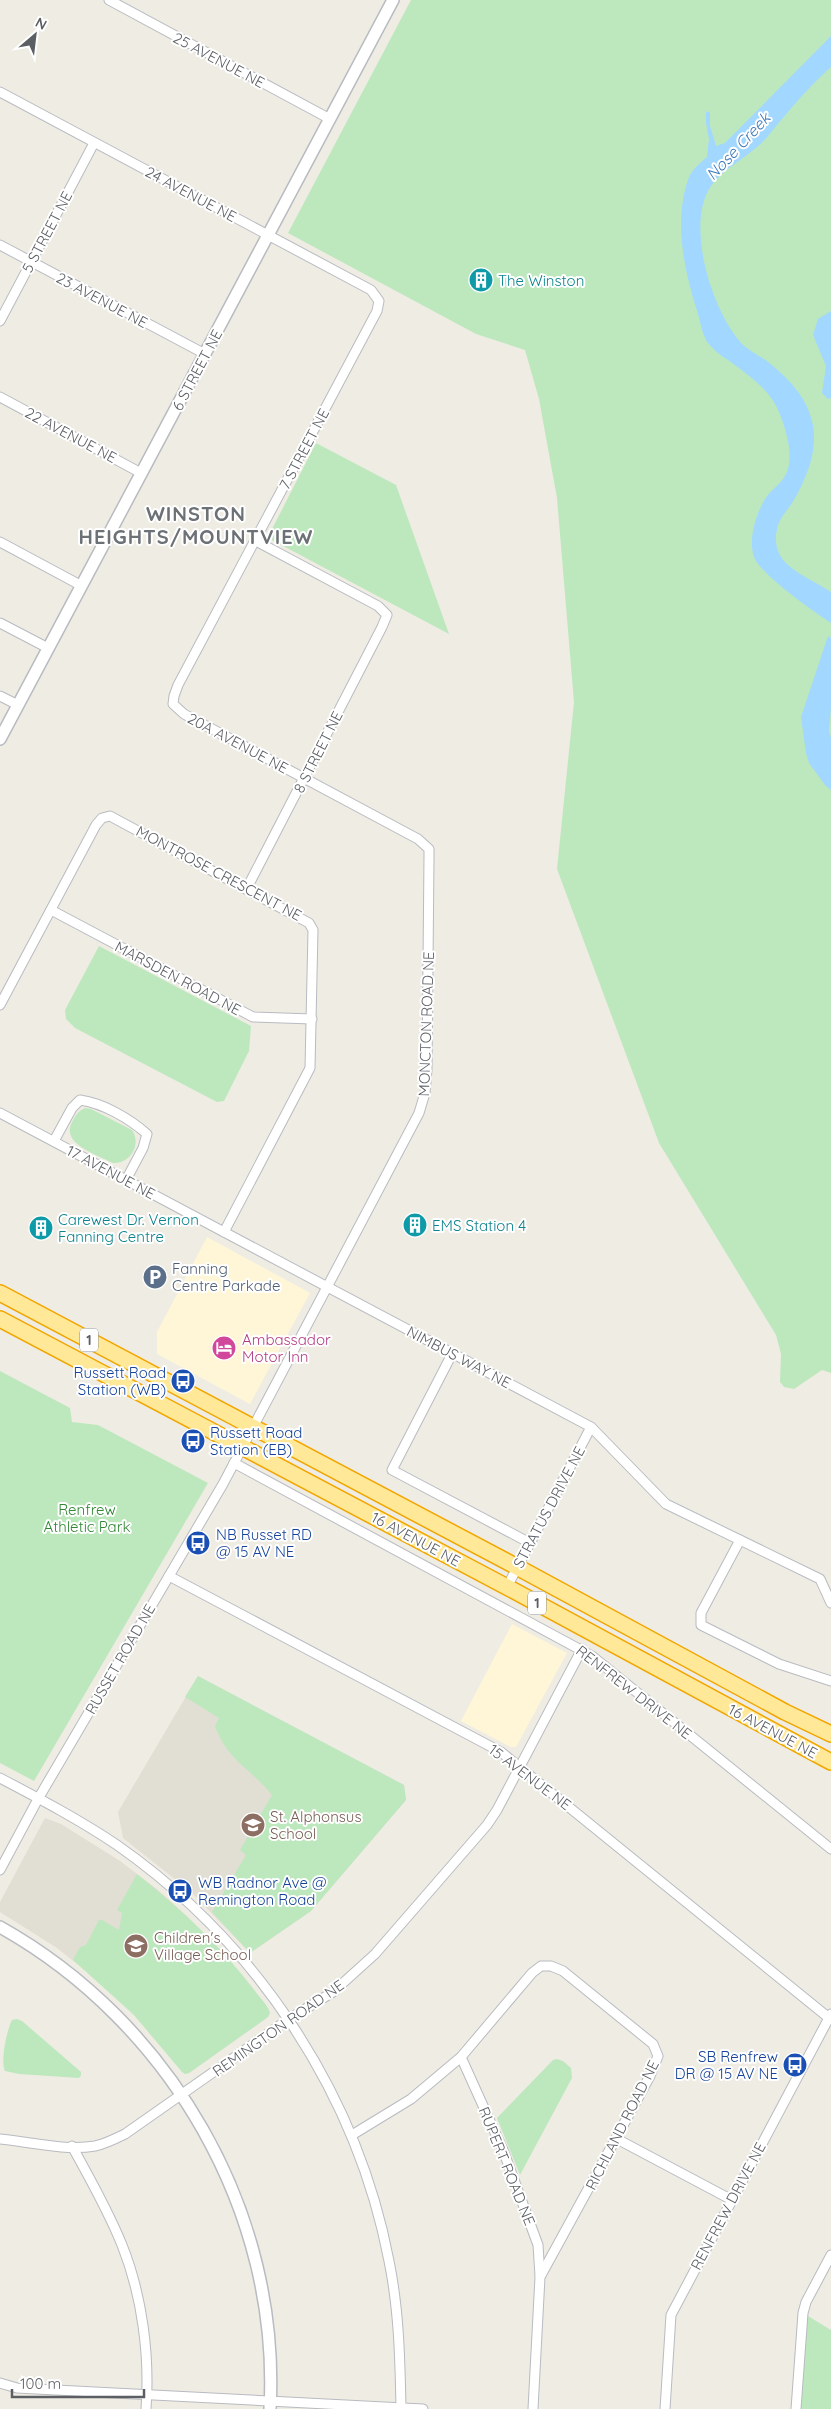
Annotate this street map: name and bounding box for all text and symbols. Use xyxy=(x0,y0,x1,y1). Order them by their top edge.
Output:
north arrow xyxy=(10,10,60,60)
text: N xyxy=(32,13,50,34)
street label: 25 AVENUE NE xyxy=(170,28,268,92)
water label: Nose Creek xyxy=(702,107,775,184)
street label: 24 AVENUE NE xyxy=(142,162,240,226)
street label: 5 STREET NE xyxy=(18,188,76,276)
building icon: The Winston xyxy=(468,267,494,293)
street label: 23 AVENUE NE xyxy=(53,268,151,332)
place label: The Winston xyxy=(498,271,584,290)
street label: 6 STREET NE xyxy=(168,326,226,414)
street label: 22 AVENUE NE xyxy=(22,403,120,467)
street label: 7 STREET NE xyxy=(275,405,333,493)
district label: WINSTON HEIGHTS/MOUNTVIEW xyxy=(79,501,313,549)
street label: 20A AVENUE NE xyxy=(184,708,292,778)
street label: 8 STREET NE xyxy=(289,708,347,796)
street label: MONTROSE CRESCENT NE xyxy=(133,821,305,925)
street label: MARSDEN ROAD NE xyxy=(112,937,244,1019)
street label: MONCTON ROAD NE xyxy=(414,951,438,1097)
street label: 17 AVENUE NE xyxy=(63,1141,159,1203)
place label: Carewest Dr. Vernon Fanning Centre xyxy=(58,1210,199,1246)
building icon: EMS Station 4 xyxy=(402,1212,428,1238)
building icon: Carewest Dr. Vernon Fanning Centre xyxy=(28,1215,54,1241)
place label: EMS Station 4 xyxy=(432,1216,526,1235)
place label: Fanning Centre Parkade xyxy=(172,1259,280,1295)
parking icon: Fanning Centre Parkade xyxy=(142,1264,168,1290)
street label: NIMBUS WAY NE xyxy=(404,1322,514,1392)
road number: 1 xyxy=(80,1328,98,1352)
place label: Ambassador Motor Inn xyxy=(242,1330,331,1366)
hotel icon: Ambassador Motor Inn xyxy=(211,1335,237,1361)
place label: Russett Road Station (WB) xyxy=(74,1363,166,1399)
bus stop icon: Russett Road Station (WB) xyxy=(170,1368,196,1394)
place label: Russett Road Station (EB) xyxy=(210,1423,302,1459)
bus stop icon: Russett Road Station (EB) xyxy=(180,1428,206,1454)
street label: STRATUS DRIVE NE xyxy=(509,1443,589,1571)
park label: Renfrew Athletic Park xyxy=(44,1500,130,1536)
street label: 16 AVENUE NE xyxy=(368,1508,464,1570)
place label: NB Russet RD @ 15 AV NE xyxy=(216,1525,312,1561)
bus stop icon: NB Russet RD @ 15 AV NE xyxy=(185,1530,211,1556)
road number: 1 xyxy=(528,1592,546,1615)
street label: RUSSET ROAD NE xyxy=(81,1600,159,1718)
street label: RENFREW DRIVE NE xyxy=(572,1641,696,1743)
street label: 16 AVENUE NE xyxy=(725,1700,821,1762)
street label: 15 AVENUE NE xyxy=(485,1740,575,1814)
place label: St. Alphonsus School xyxy=(270,1807,361,1843)
school or university icon: St. Alphonsus School xyxy=(240,1812,266,1838)
place label: WB Radnor Ave @ Remington Road xyxy=(198,1873,327,1909)
bus stop icon: WB Radnor Ave @ Remington Road xyxy=(167,1878,193,1904)
place label: Children's Village School xyxy=(154,1928,251,1964)
school or university icon: Children's Village School xyxy=(123,1933,149,1959)
street label: REMINGTON ROAD NE xyxy=(209,1975,347,2081)
place label: SB Renfrew DR @ 15 AV NE xyxy=(675,2047,778,2083)
bus stop icon: SB Renfrew DR @ 15 AV NE xyxy=(782,2052,808,2078)
street label: RICHLAND ROAD NE xyxy=(581,2057,663,2193)
street label: RUPERT ROAD NE xyxy=(475,2104,539,2228)
street label: RENFREW DRIVE NE xyxy=(686,2139,770,2273)
scale bar xyxy=(12,2366,145,2398)
text: 100 m xyxy=(20,2374,61,2393)

